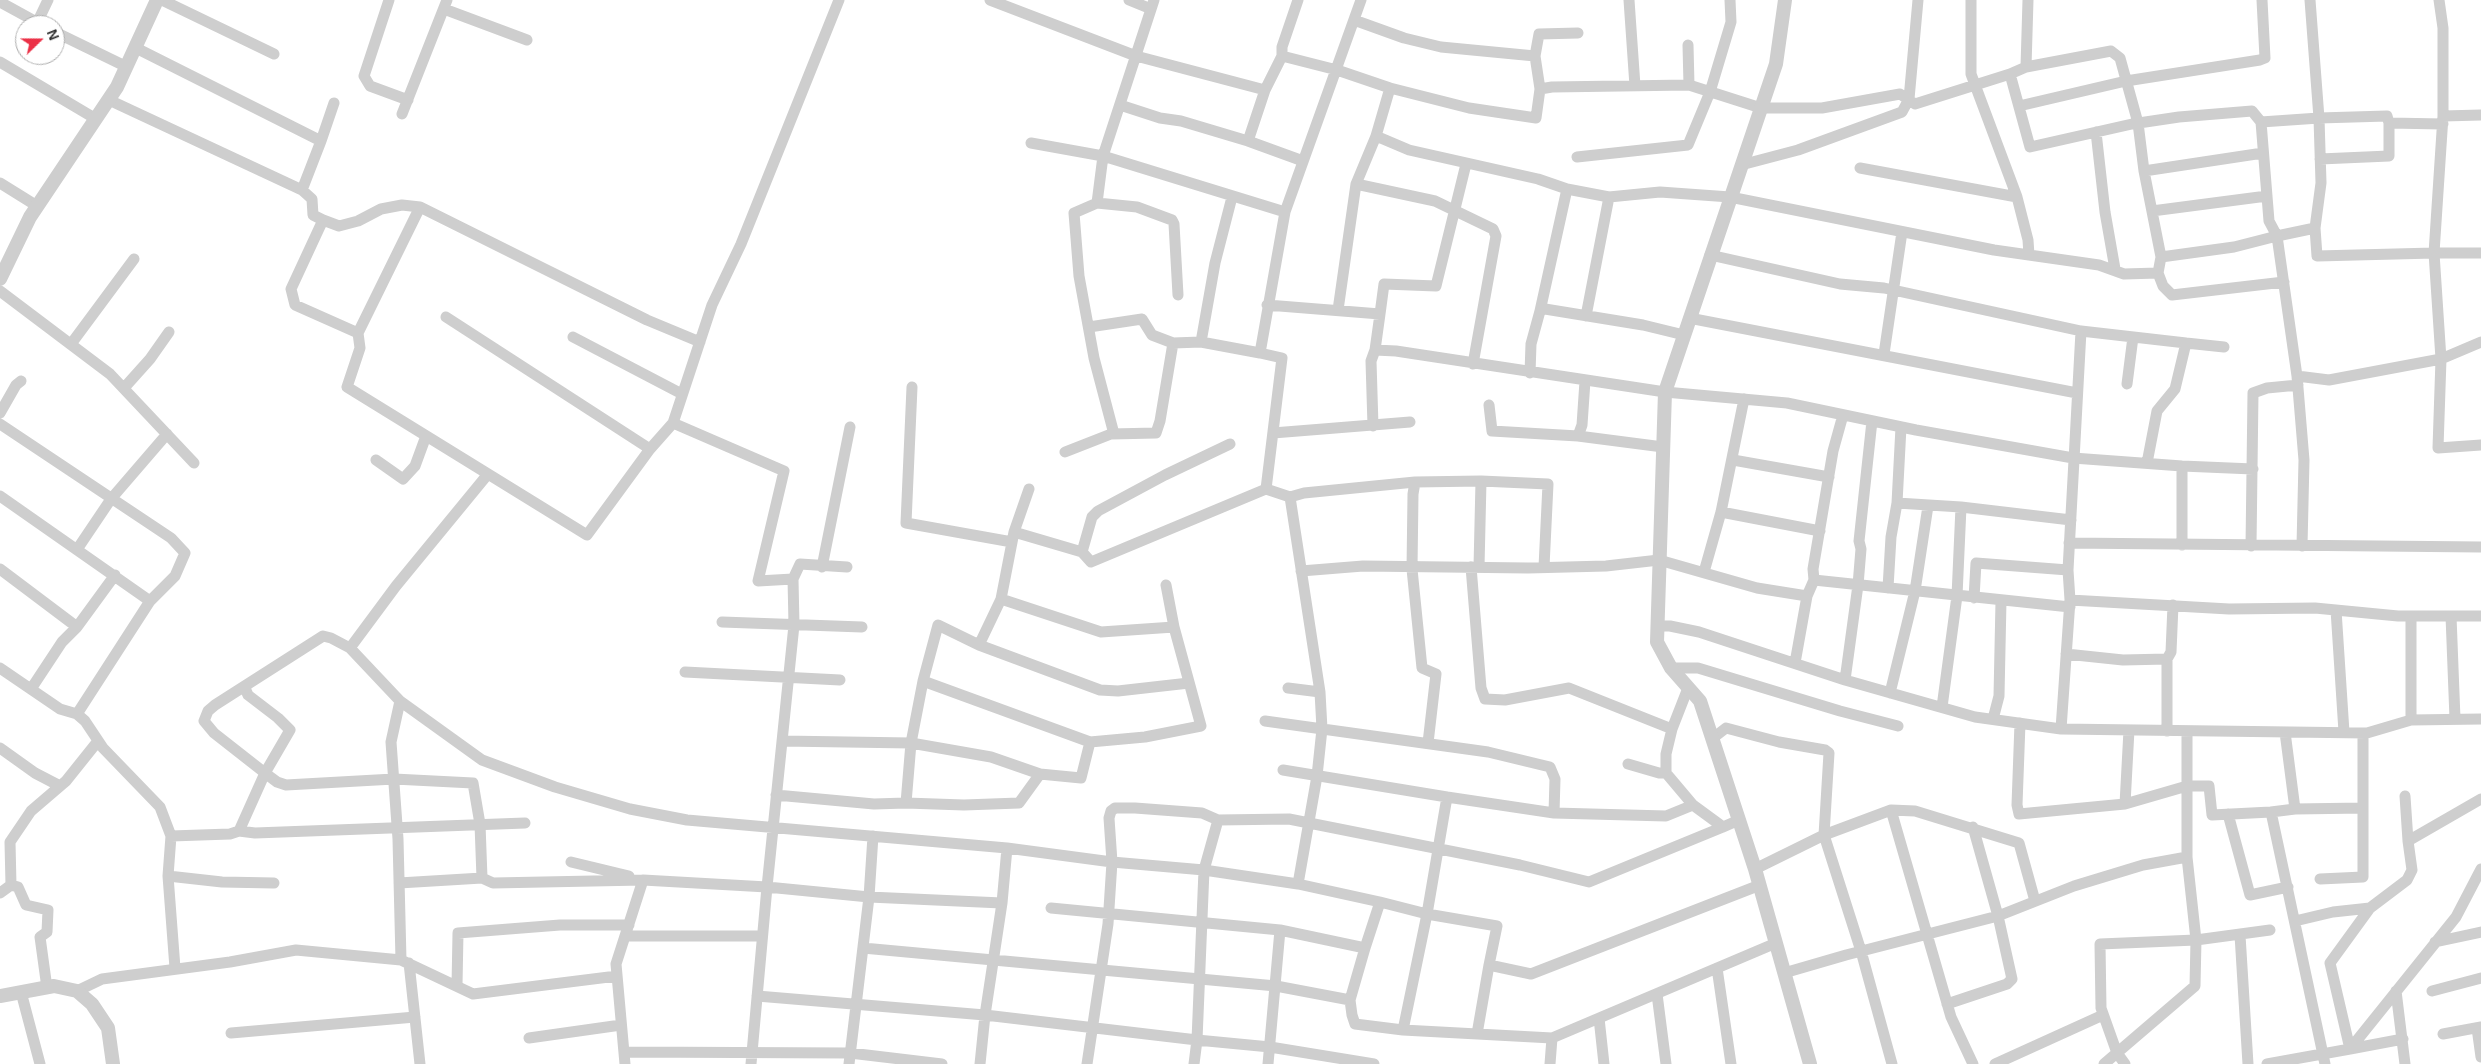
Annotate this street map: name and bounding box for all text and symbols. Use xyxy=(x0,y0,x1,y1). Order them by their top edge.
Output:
north arrow xyxy=(15,15,65,65)
text: N xyxy=(44,27,62,42)

